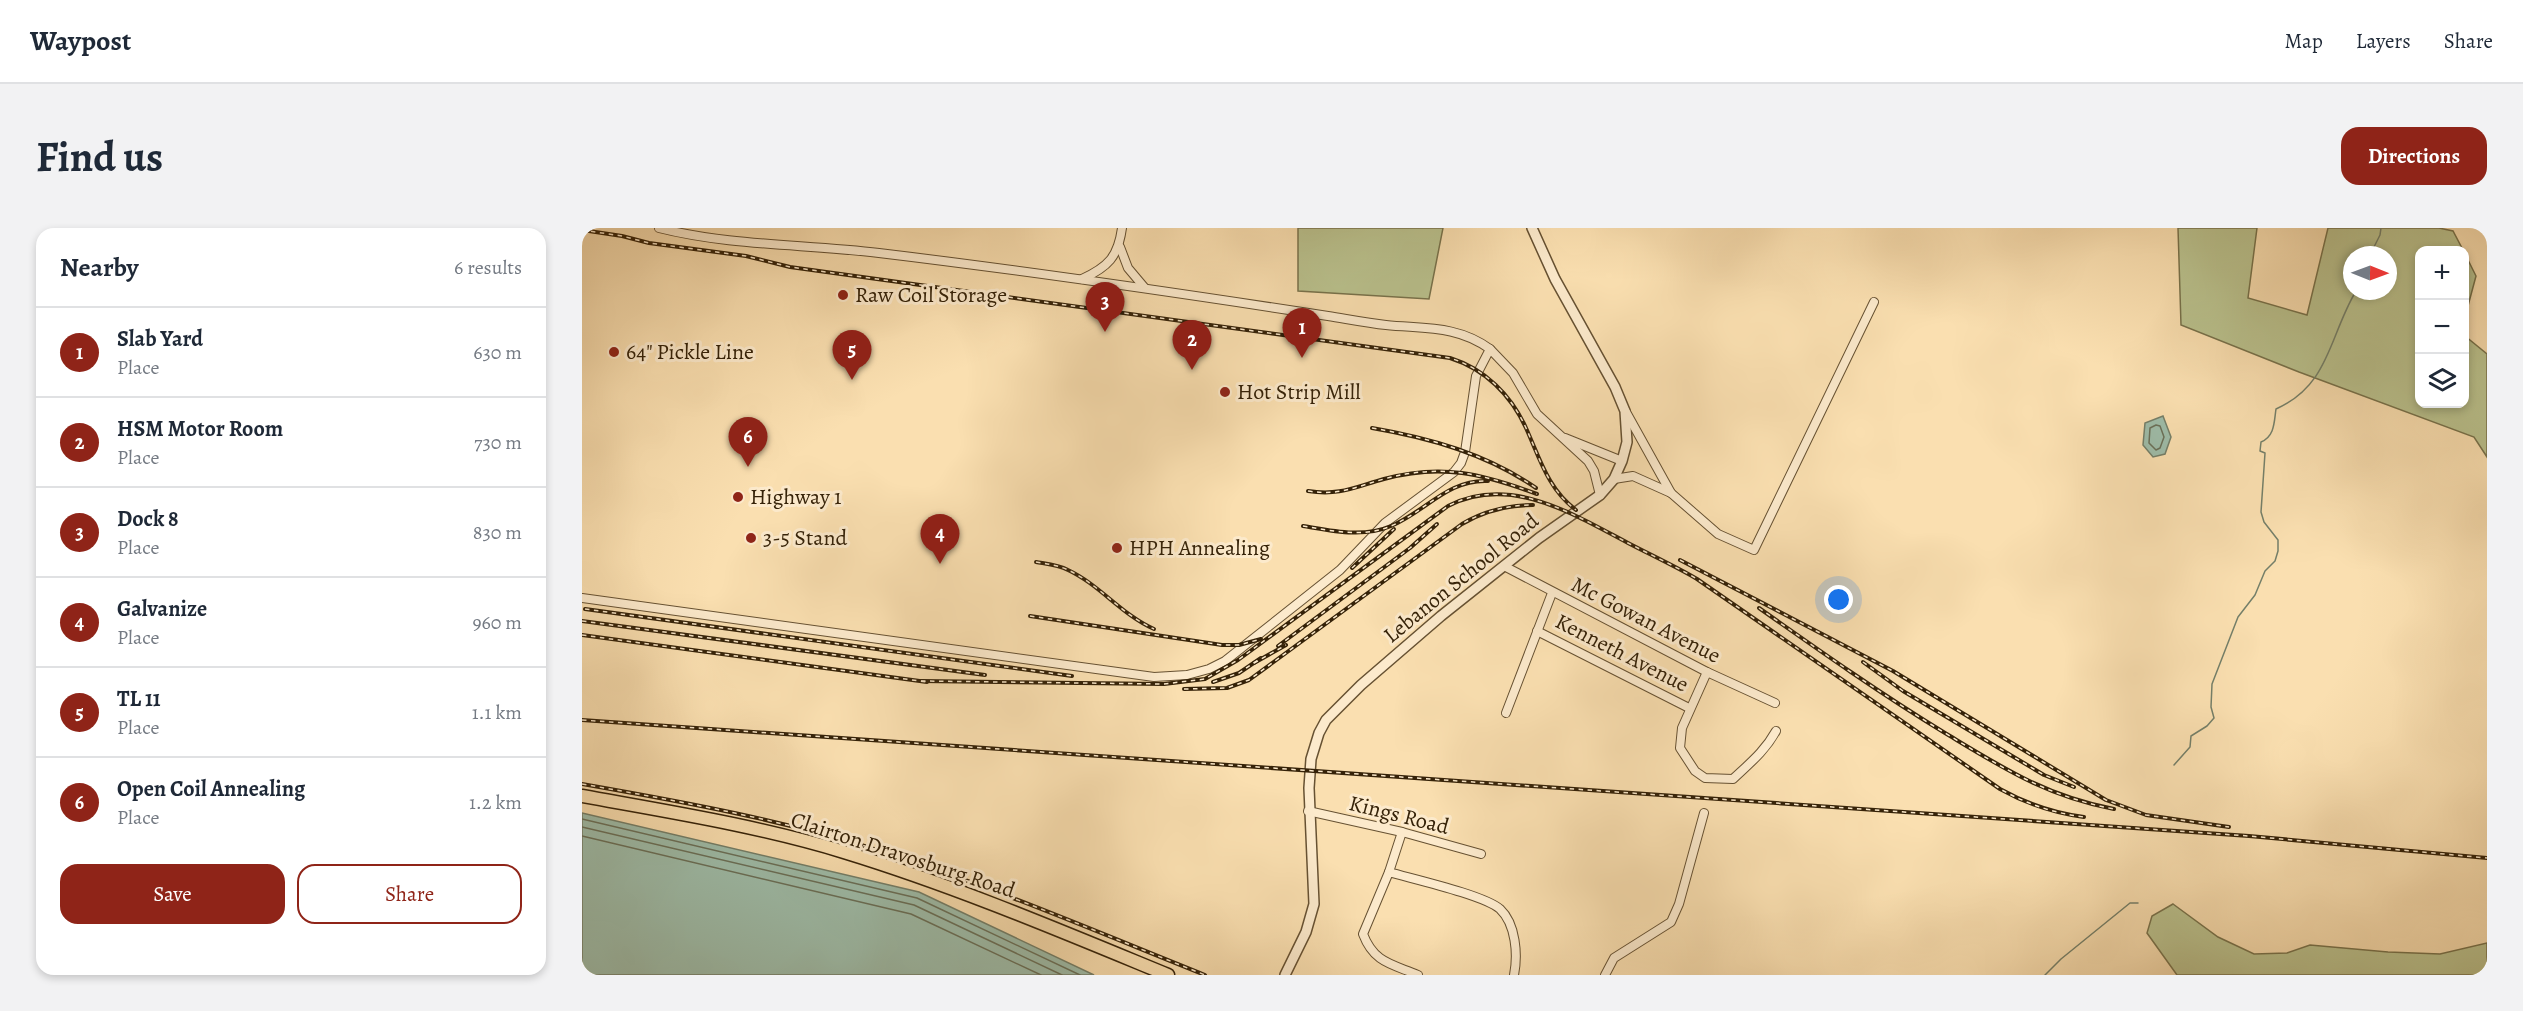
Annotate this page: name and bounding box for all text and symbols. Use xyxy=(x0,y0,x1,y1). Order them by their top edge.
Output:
text: Waypost xyxy=(30,22,131,60)
text: Map xyxy=(2284,27,2323,55)
text: Layers xyxy=(2356,27,2411,55)
text: Share xyxy=(2444,27,2493,55)
button: Directions xyxy=(2341,127,2487,185)
text: Find us xyxy=(36,128,163,185)
north arrow xyxy=(2343,246,2397,300)
map controls xyxy=(2415,246,2469,408)
button: + xyxy=(2415,246,2469,300)
text: Nearby xyxy=(60,250,139,285)
text: 6 results xyxy=(454,254,522,281)
place label: Raw Coil Storage xyxy=(855,280,1007,310)
pin: 3 xyxy=(1086,282,1124,332)
marker: Raw Coil Storage xyxy=(836,288,850,302)
button: − xyxy=(2415,300,2469,354)
pin: 1 xyxy=(1282,308,1322,358)
pin: 2 xyxy=(1172,320,1212,370)
text: Slab Yard xyxy=(117,324,203,354)
pin: 5 xyxy=(832,330,872,380)
place label: 64" Pickle Line xyxy=(626,337,754,367)
text: 1 xyxy=(76,339,83,366)
text: 630 m xyxy=(473,339,522,366)
marker: 64" Pickle Line xyxy=(607,345,621,359)
text: Place xyxy=(117,354,159,381)
button: layers xyxy=(2415,354,2469,408)
place label: Hot Strip Mill xyxy=(1237,377,1361,407)
marker: Hot Strip Mill xyxy=(1218,385,1232,399)
text: HSM Motor Room xyxy=(117,414,283,444)
pin: 6 xyxy=(728,418,768,467)
text: 2 xyxy=(75,429,84,456)
text: 730 m xyxy=(474,429,522,456)
text: Place xyxy=(117,444,159,471)
place label: Highway 1 xyxy=(750,482,842,512)
marker: Highway 1 xyxy=(731,490,745,504)
text: Dock 8 xyxy=(117,504,179,534)
street label: Lebanon School Road xyxy=(1377,506,1545,650)
pin: 4 xyxy=(920,514,960,564)
text: 3 xyxy=(75,519,84,546)
text: 830 m xyxy=(473,519,522,546)
place label: 3-5 Stand xyxy=(763,523,848,553)
marker: 3-5 Stand xyxy=(744,531,758,545)
place label: HPH Annealing xyxy=(1129,533,1270,563)
text: Place xyxy=(117,534,159,561)
marker: HPH Annealing xyxy=(1110,541,1124,555)
street label: Mc Gowan Avenue xyxy=(1566,569,1726,671)
your location xyxy=(1824,585,1853,614)
text: Galvanize xyxy=(117,594,207,624)
street label: Kenneth Avenue xyxy=(1550,607,1694,699)
text: 4 xyxy=(75,609,84,636)
text: 960 m xyxy=(472,609,522,636)
text: Place xyxy=(117,624,159,651)
text: TL 11 xyxy=(117,684,161,714)
text: 5 xyxy=(75,699,84,726)
text: 1.1 km xyxy=(472,699,522,726)
text: Place xyxy=(117,714,159,741)
text: Open Coil Annealing xyxy=(117,774,305,804)
street label: Kings Road xyxy=(1346,788,1452,842)
text: 6 xyxy=(75,789,84,816)
text: 1.2 km xyxy=(469,789,522,816)
text: Place xyxy=(117,804,159,831)
street label: Clairton Dravosburg Road xyxy=(787,805,1019,905)
button: Save xyxy=(60,864,285,924)
button: Share xyxy=(297,864,522,924)

